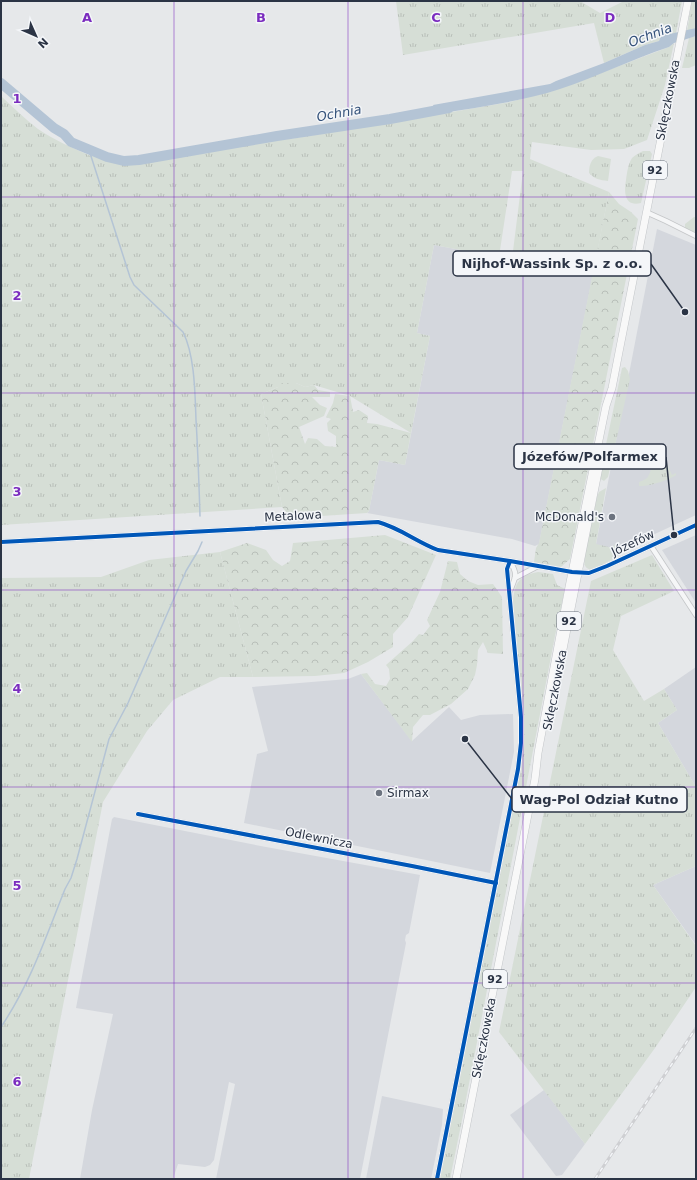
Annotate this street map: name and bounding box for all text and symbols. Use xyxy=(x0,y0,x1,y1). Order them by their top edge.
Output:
text: A xyxy=(82,10,92,25)
text: B xyxy=(256,10,266,25)
text: C xyxy=(431,10,441,25)
text: D xyxy=(605,10,616,25)
north arrow xyxy=(16,16,56,56)
water label: Ochnia xyxy=(626,20,674,50)
text: N xyxy=(35,35,51,51)
street label: Sklęczkowska xyxy=(653,58,683,142)
text: 1 xyxy=(12,91,22,106)
water label: Ochnia xyxy=(315,102,363,124)
road number: 92 xyxy=(643,161,667,179)
callout: Nijhof-Wassink Sp. z o.o. xyxy=(453,251,651,276)
text: Nijhof-Wassink Sp. z o.o. xyxy=(461,256,643,271)
text: 2 xyxy=(12,288,22,303)
callout: Józefów/Polfarmex xyxy=(514,444,666,469)
text: Józefów/Polfarmex xyxy=(521,449,659,464)
text: 3 xyxy=(12,484,22,499)
street label: Metalowa xyxy=(264,508,322,524)
place label: McDonald's xyxy=(535,510,604,524)
marker: McDonald's xyxy=(607,512,617,522)
street label: Józefów xyxy=(608,527,657,559)
road number: 92 xyxy=(557,612,581,630)
street label: Sklęczkowska xyxy=(540,648,570,732)
text: 4 xyxy=(12,681,22,696)
place label: Sirmax xyxy=(387,786,429,800)
callout: Wag-Pol Odział Kutno xyxy=(512,787,687,812)
marker: Sirmax xyxy=(374,788,384,798)
text: Wag-Pol Odział Kutno xyxy=(520,792,678,807)
street label: Odlewnicza xyxy=(284,825,354,851)
text: 5 xyxy=(12,878,22,893)
road number: 92 xyxy=(483,970,507,988)
street label: Sklęczkowska xyxy=(469,996,499,1080)
text: 6 xyxy=(12,1074,22,1089)

